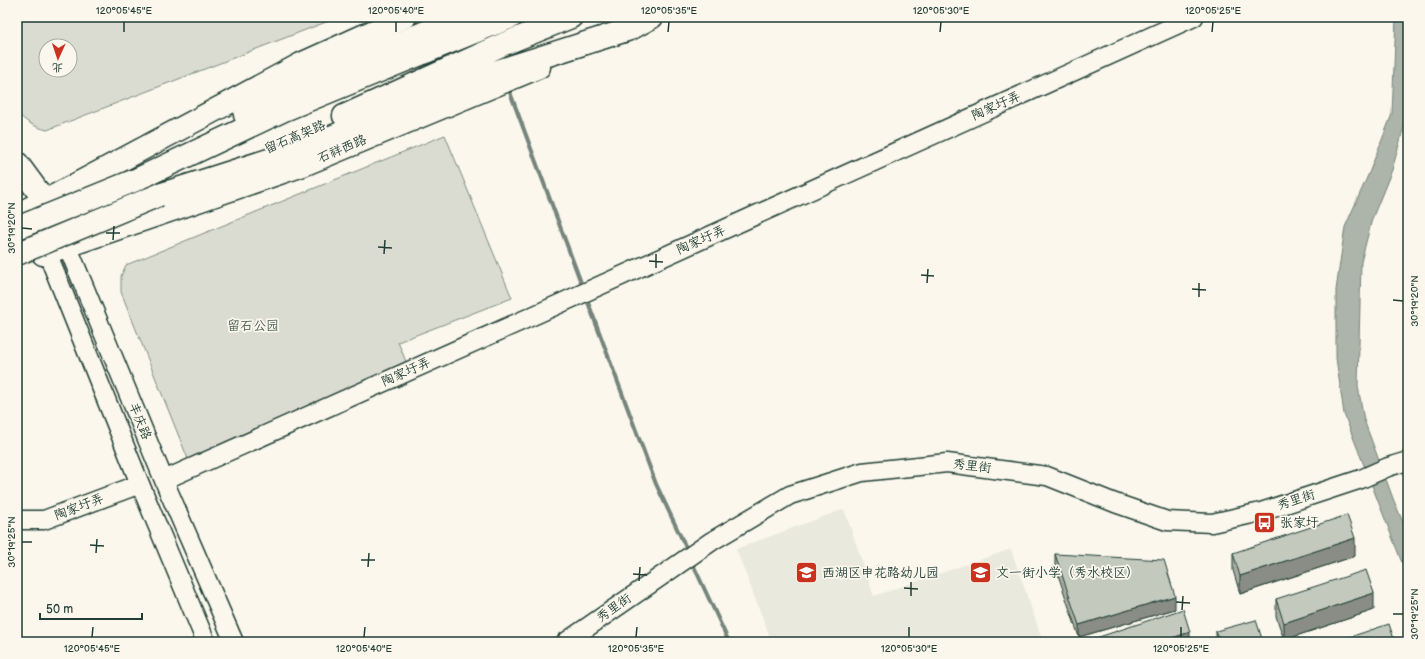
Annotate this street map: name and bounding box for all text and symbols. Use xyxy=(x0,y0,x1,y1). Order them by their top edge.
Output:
text: 120°05'45"E xyxy=(96,5,153,17)
text: 120°05'40"E xyxy=(368,5,425,17)
text: 120°05'35"E xyxy=(641,5,698,17)
text: 120°05'30"E xyxy=(913,5,970,17)
text: 120°05'25"E xyxy=(1185,5,1241,17)
north arrow xyxy=(38,38,78,78)
text: 北 xyxy=(52,61,63,74)
street label: 陶家圩弄 xyxy=(969,88,1023,124)
street label: 留石高架路 xyxy=(262,117,328,157)
street label: 石祥西路 xyxy=(315,131,369,167)
text: 30°19'20"N xyxy=(6,202,18,254)
street label: 陶家圩弄 xyxy=(674,222,728,258)
text: 30°19'20"N xyxy=(1409,275,1421,327)
park label: 留石公园 xyxy=(227,318,279,334)
street label: 陶家圩弄 xyxy=(379,354,433,390)
street label: 丰庆路 xyxy=(125,400,155,442)
street label: 秀里街 xyxy=(952,456,992,476)
street label: 秀里街 xyxy=(1275,486,1317,514)
street label: 陶家圩弄 xyxy=(52,490,106,524)
bus stop icon: 张家圩 xyxy=(1251,510,1277,536)
place label: 张家圩 xyxy=(1280,515,1319,531)
text: 30°19'25"N xyxy=(6,516,18,568)
school or university icon: 西湖区申花路幼儿园 xyxy=(793,560,819,586)
school or university icon: 文一街小学（秀水校区） xyxy=(968,560,994,586)
place label: 西湖区申花路幼儿园 xyxy=(822,565,939,581)
place label: 文一街小学（秀水校区） xyxy=(996,565,1139,581)
text: 30°19'25"N xyxy=(1409,588,1421,640)
street label: 秀里街 xyxy=(593,590,635,626)
scale bar xyxy=(40,595,142,621)
text: 50 m xyxy=(46,602,73,617)
text: 120°05'45"E xyxy=(64,643,121,655)
text: 120°05'40"E xyxy=(336,643,393,655)
text: 120°05'35"E xyxy=(608,643,665,655)
text: 120°05'30"E xyxy=(881,643,938,655)
text: 120°05'25"E xyxy=(1153,643,1209,655)

